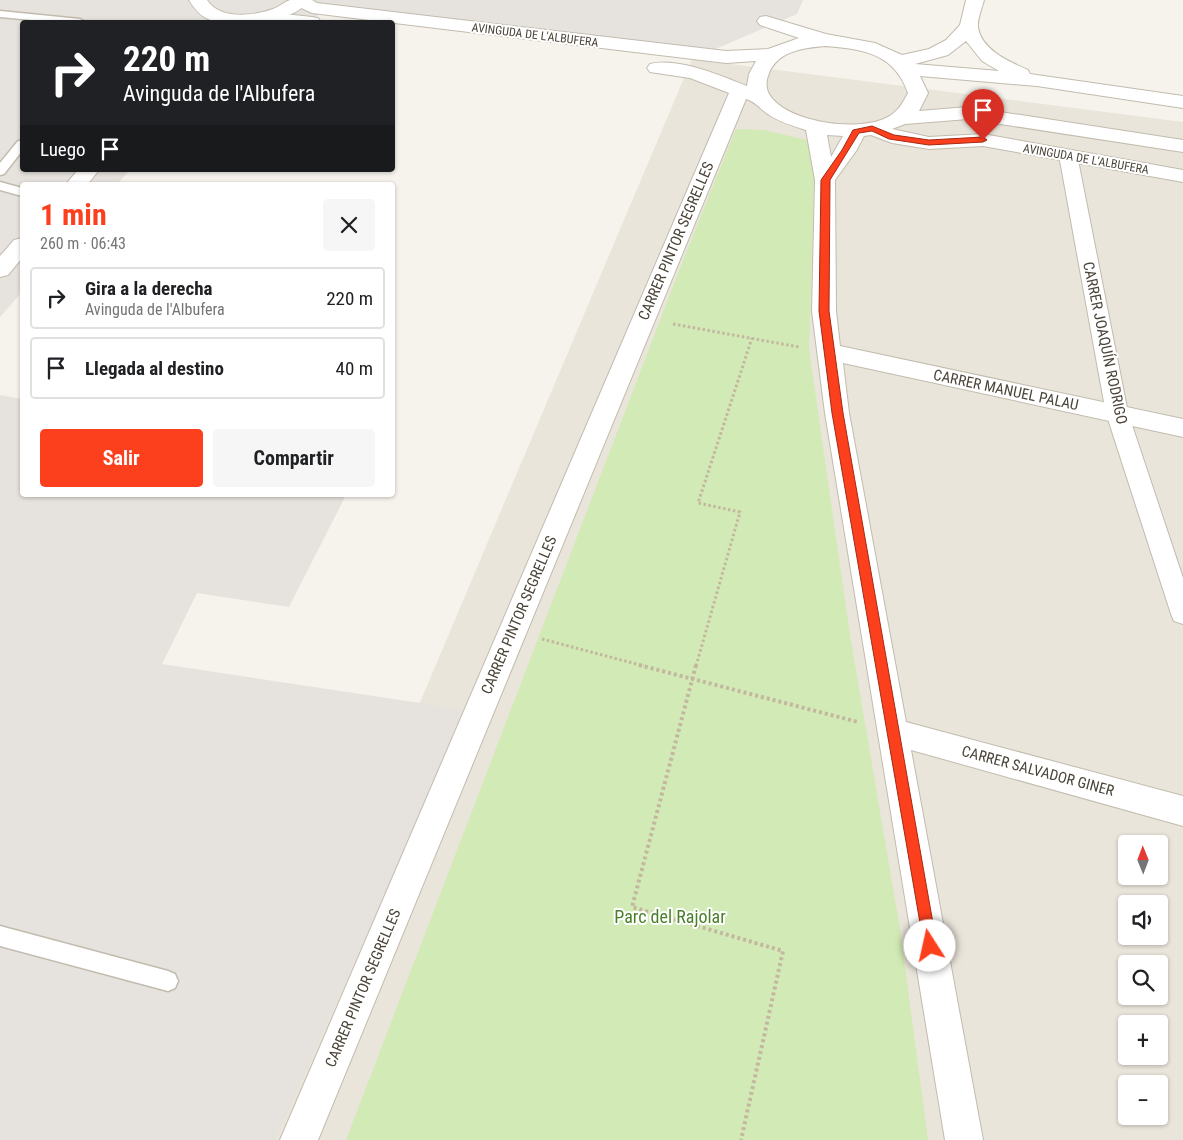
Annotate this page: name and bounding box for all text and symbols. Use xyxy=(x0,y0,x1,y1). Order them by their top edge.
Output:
street label: AVINGUDA DE L'ALBUFERA xyxy=(471,20,599,50)
text: 220 m xyxy=(123,39,210,80)
icon: right xyxy=(40,40,105,105)
text: Avinguda de l'Albufera xyxy=(123,81,315,106)
pin xyxy=(962,89,1004,140)
icon: arrive xyxy=(969,96,997,124)
icon: arrive xyxy=(96,135,124,163)
text: Luego xyxy=(40,138,86,161)
street label: AVINGUDA DE L'ALBUFERA xyxy=(1022,141,1150,177)
street label: CARRER PINTOR SEGRELLES xyxy=(634,159,718,323)
text: 1 min xyxy=(40,197,107,232)
button: close xyxy=(323,199,375,251)
text: 260 m · 06:43 xyxy=(40,234,126,253)
street label: CARRER JOAQUÍN RODRIGO xyxy=(1079,260,1131,426)
text: Gira a la derecha xyxy=(85,277,212,300)
icon: right xyxy=(42,284,70,312)
text: 220 m xyxy=(326,287,373,310)
text: Avinguda de l'Albufera xyxy=(85,300,225,319)
icon: arrive xyxy=(42,354,70,382)
text: Llegada al destino xyxy=(85,357,224,380)
text: 40 m xyxy=(336,357,373,380)
street label: CARRER MANUEL PALAU xyxy=(932,366,1080,414)
button: Salir xyxy=(40,429,203,487)
button: Compartir xyxy=(213,429,375,487)
street label: CARRER PINTOR SEGRELLES xyxy=(477,533,561,697)
street label: CARRER SALVADOR GINER xyxy=(960,742,1116,800)
north arrow xyxy=(1118,835,1168,885)
map controls xyxy=(1118,835,1168,1125)
button: sound xyxy=(1118,895,1168,945)
street label: CARRER PINTOR SEGRELLES xyxy=(321,906,405,1070)
park label: Parc del Rajolar xyxy=(614,906,726,927)
position arrow xyxy=(903,919,955,971)
button: search xyxy=(1118,955,1168,1005)
button: + xyxy=(1118,1015,1168,1065)
button: − xyxy=(1118,1075,1168,1125)

